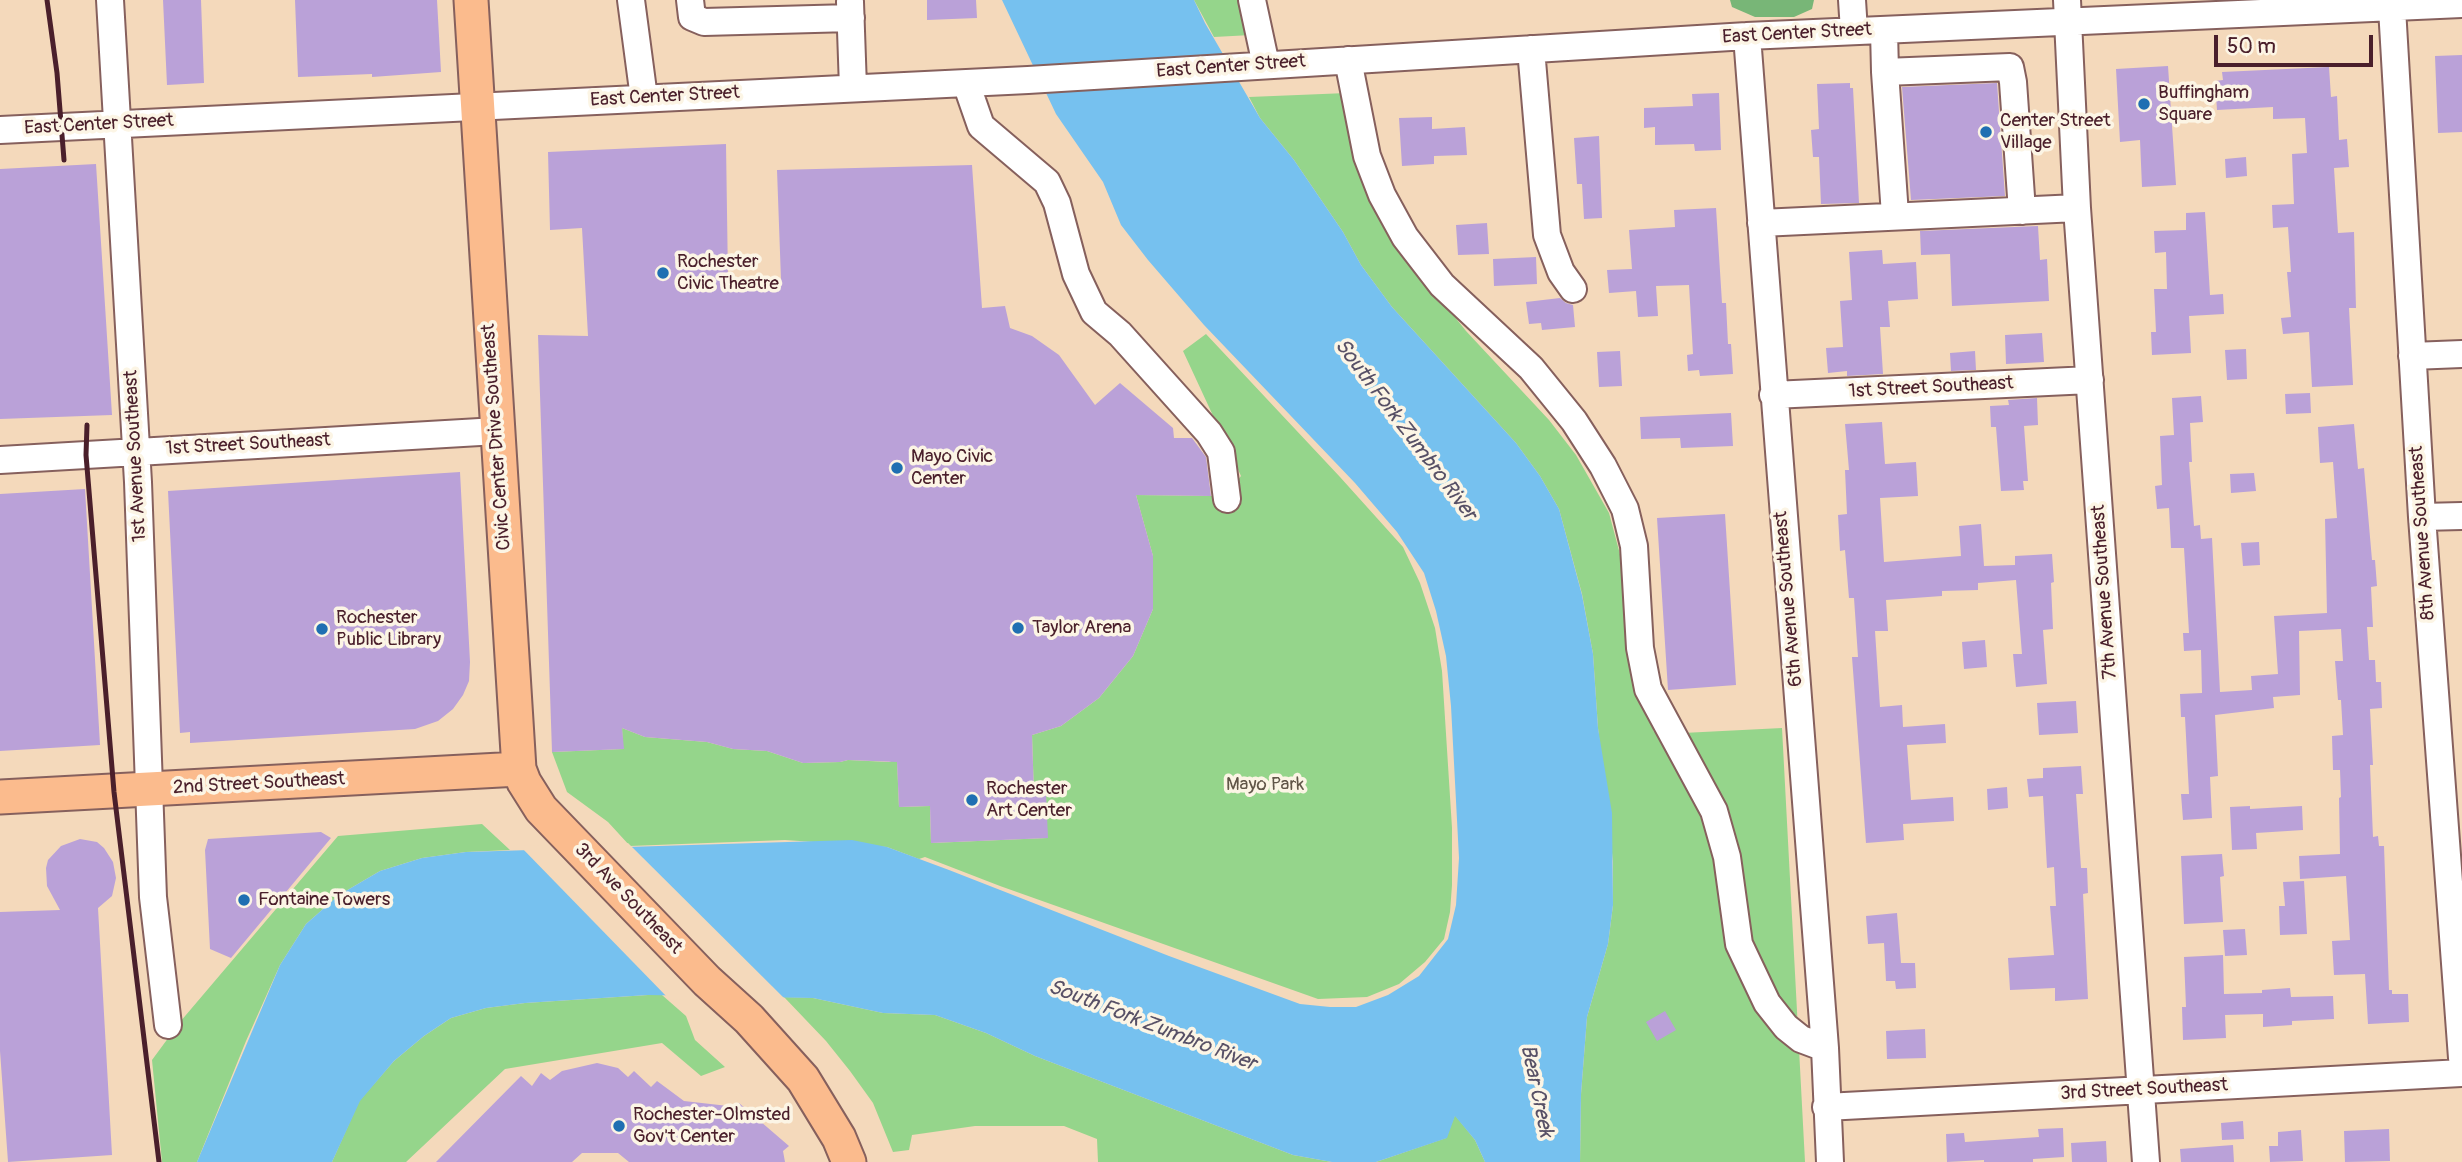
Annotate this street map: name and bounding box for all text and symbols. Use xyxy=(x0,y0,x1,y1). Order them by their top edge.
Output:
street label: East Center Street xyxy=(1722,19,1872,49)
scale bar xyxy=(2217,21,2376,65)
text: 50 m xyxy=(2227,33,2276,60)
street label: East Center Street xyxy=(1156,50,1306,84)
street label: East Center Street xyxy=(590,82,740,112)
place label: Buffingham Square xyxy=(2158,82,2249,126)
marker: Buffingham Square xyxy=(2136,96,2152,112)
street label: East Center Street xyxy=(24,110,174,140)
place label: Center Street Village xyxy=(2000,110,2111,154)
marker: Center Street Village xyxy=(1978,124,1994,140)
place label: Rochester Civic Theatre xyxy=(677,251,779,295)
marker: Rochester Civic Theatre xyxy=(655,265,671,281)
street label: Civic Center Drive Southeast xyxy=(478,323,516,551)
water label: South Fork Zumbro River xyxy=(1329,334,1481,526)
street label: 1st Avenue Southeast xyxy=(120,370,152,542)
street label: 1st Street Southeast xyxy=(1848,372,2014,404)
street label: 1st Street Southeast xyxy=(165,429,331,461)
street label: 8th Avenue Southeast xyxy=(2406,445,2440,621)
place label: Mayo Civic Center xyxy=(911,446,993,490)
marker: Mayo Civic Center xyxy=(889,460,905,476)
street label: 7th Avenue Southeast xyxy=(2088,504,2122,680)
street label: 6th Avenue Southeast xyxy=(1770,510,1808,688)
place label: Rochester Public Library xyxy=(336,607,441,651)
place label: Taylor Arena xyxy=(1032,617,1131,639)
marker: Taylor Arena xyxy=(1010,620,1026,636)
marker: Rochester Public Library xyxy=(314,621,330,637)
street label: 2nd Street Southeast xyxy=(172,768,346,800)
park label: Mayo Park xyxy=(1226,774,1304,796)
place label: Rochester Art Center xyxy=(986,778,1072,822)
marker: Rochester Art Center xyxy=(964,792,980,808)
street label: 3rd Ave Southeast xyxy=(569,839,687,959)
place label: Fontaine Towers xyxy=(258,889,390,911)
marker: Fontaine Towers xyxy=(236,892,252,908)
water label: South Fork Zumbro River xyxy=(1045,975,1259,1077)
water label: Bear Creek xyxy=(1514,1043,1558,1139)
street label: 3rd Street Southeast xyxy=(2060,1074,2228,1106)
place label: Rochester-Olmsted Gov't Center xyxy=(633,1104,791,1148)
marker: Rochester-Olmsted Gov't Center xyxy=(611,1118,627,1134)

